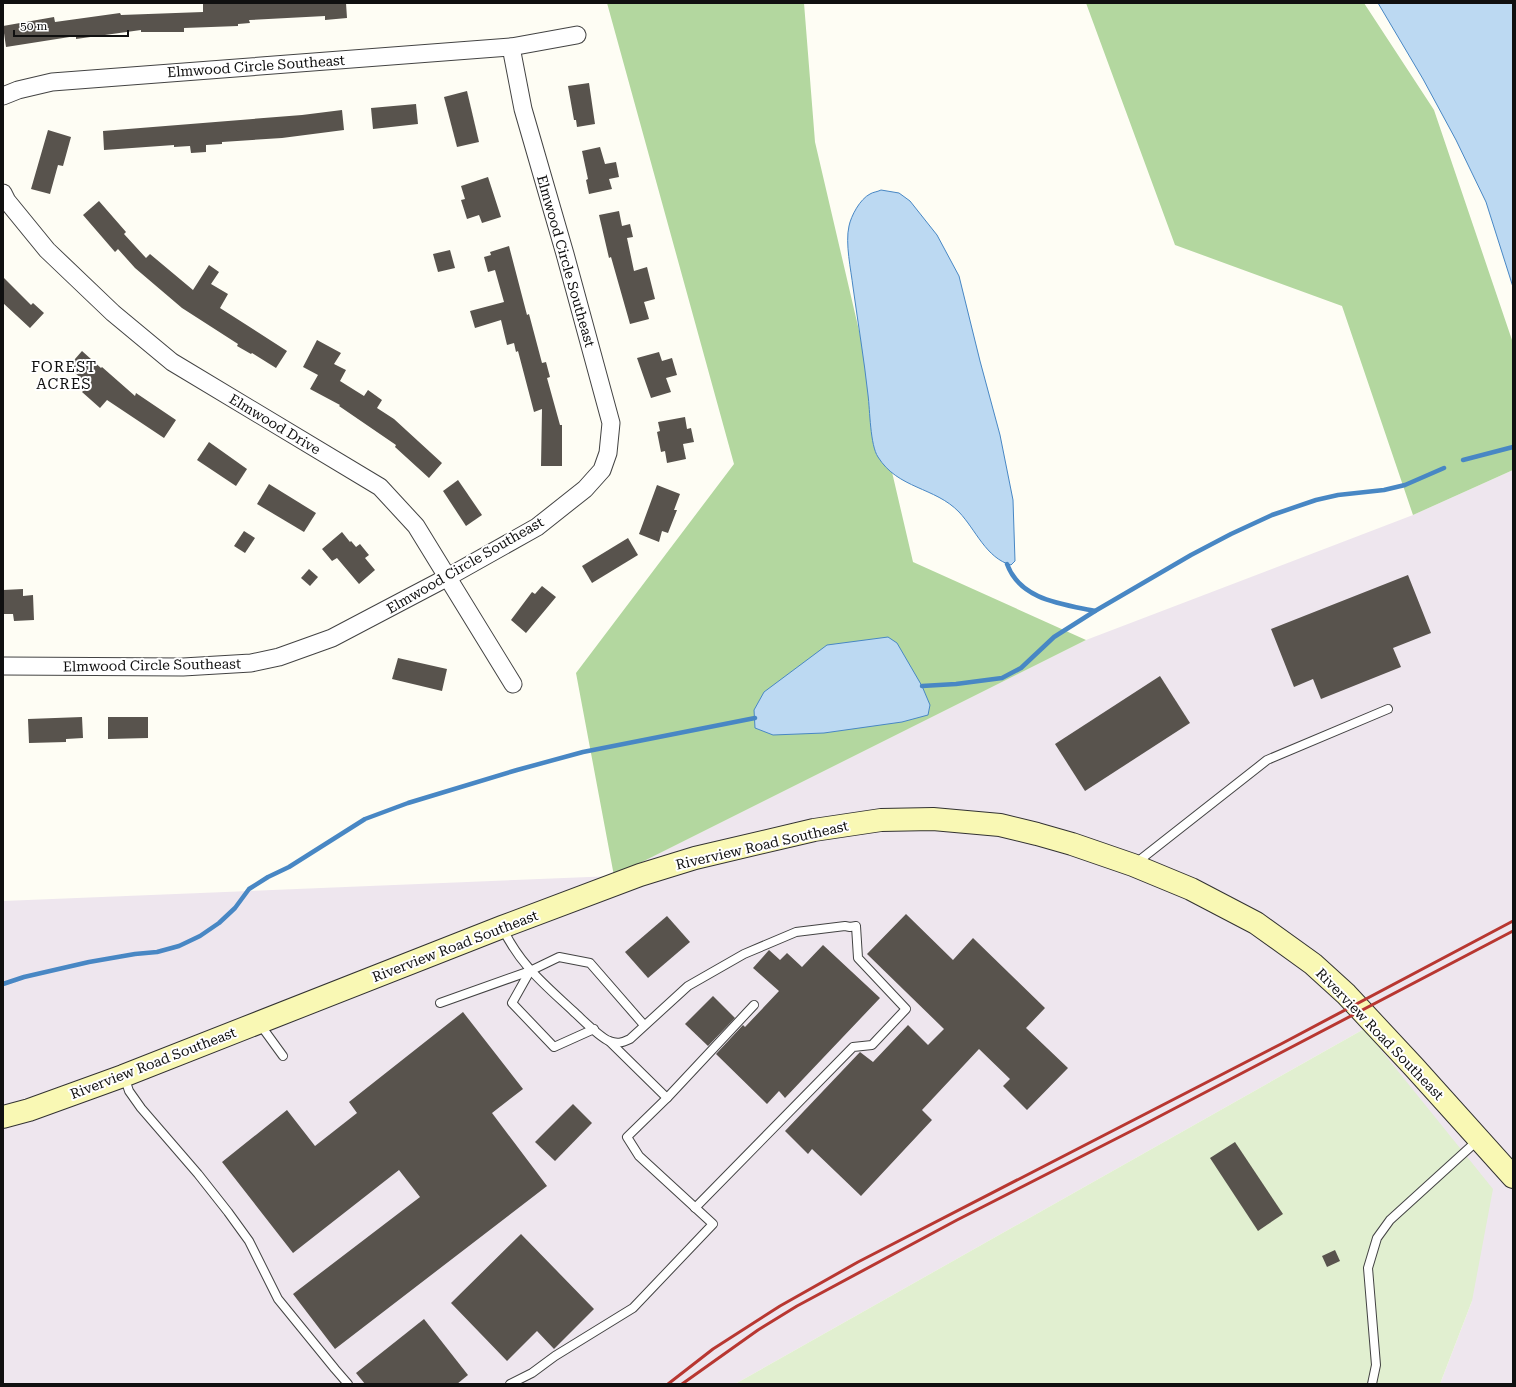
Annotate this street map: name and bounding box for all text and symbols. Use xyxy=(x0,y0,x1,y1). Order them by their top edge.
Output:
scale bar xyxy=(14,12,128,38)
text: 50 m xyxy=(20,19,47,33)
street label: Elmwood Circle Southeast xyxy=(167,52,345,80)
street label: Elmwood Circle Southeast xyxy=(534,173,598,349)
district label: FOREST ACRES xyxy=(31,358,97,393)
street label: Elmwood Drive xyxy=(227,390,324,458)
street label: Elmwood Circle Southeast xyxy=(384,514,546,616)
street label: Elmwood Circle Southeast xyxy=(63,655,241,675)
street label: Riverview Road Southeast xyxy=(674,817,850,873)
street label: Riverview Road Southeast xyxy=(370,907,540,985)
street label: Riverview Road Southeast xyxy=(1313,965,1447,1103)
street label: Riverview Road Southeast xyxy=(68,1024,238,1102)

